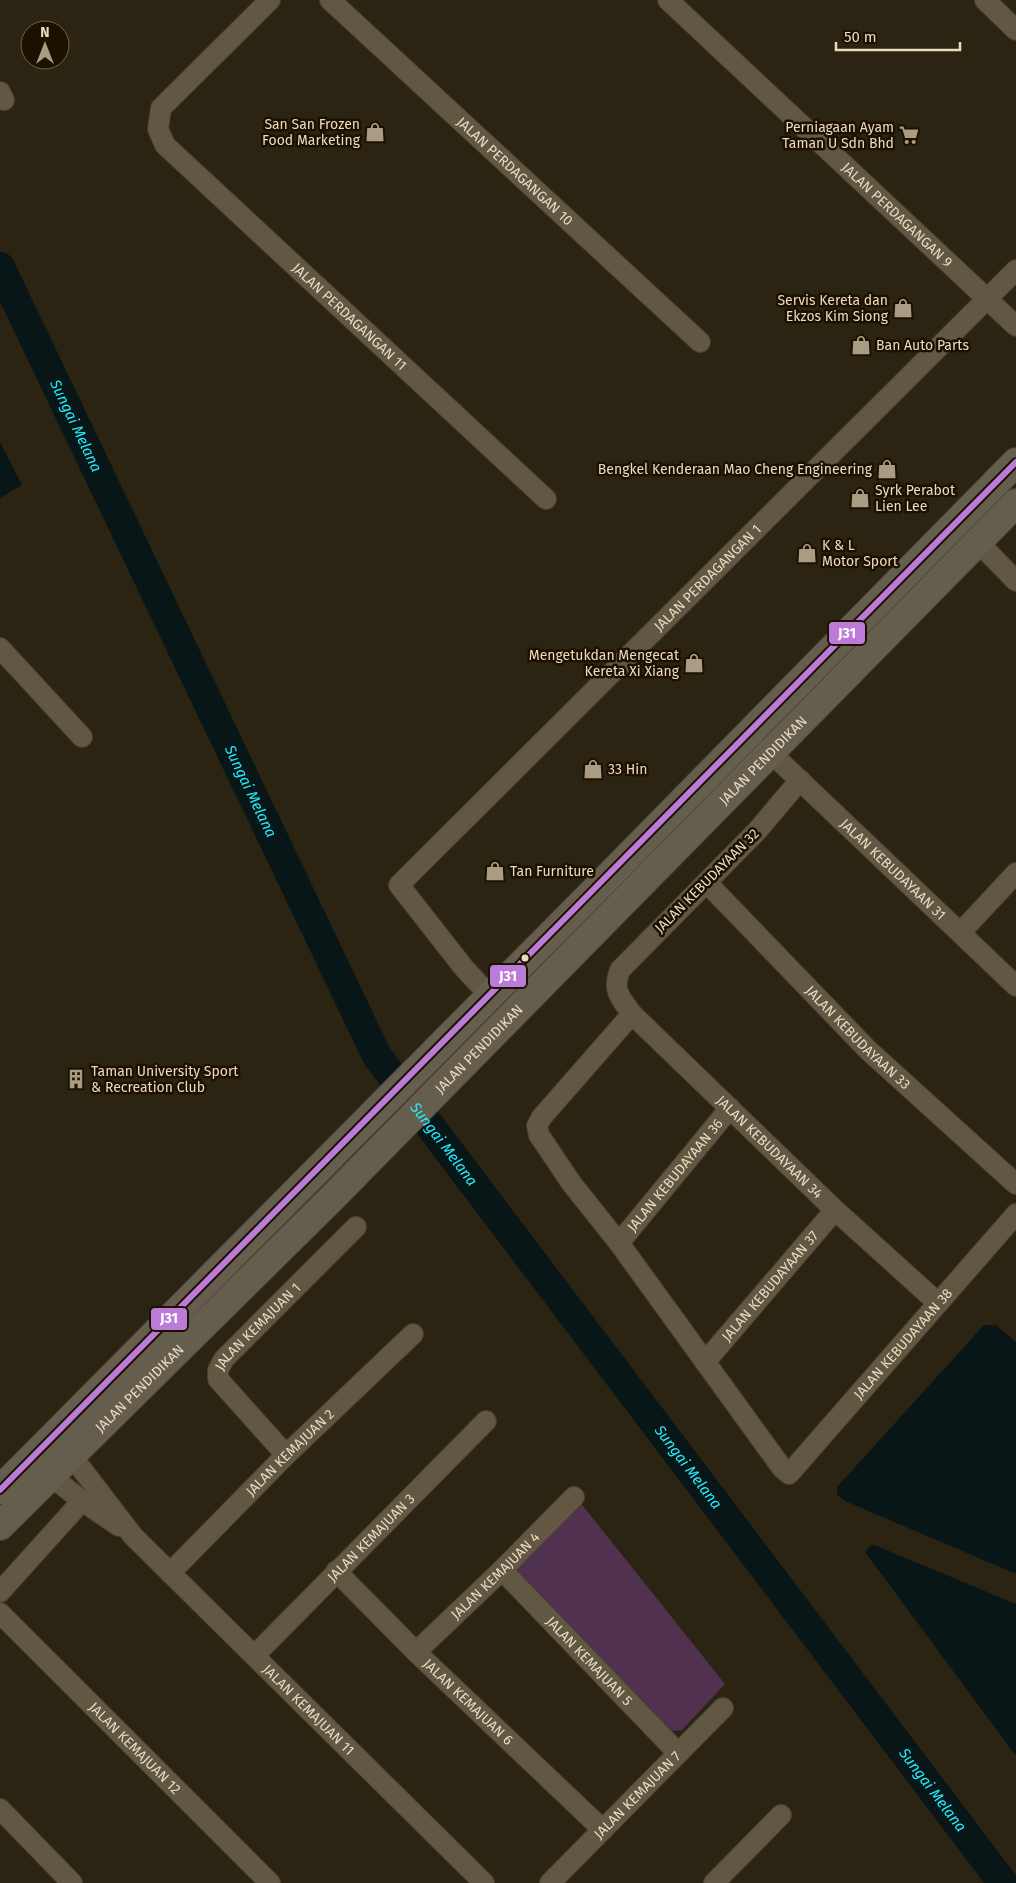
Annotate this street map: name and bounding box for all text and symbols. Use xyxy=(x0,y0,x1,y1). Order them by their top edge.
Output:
north arrow xyxy=(20,20,70,70)
scale bar xyxy=(836,20,960,52)
text: N xyxy=(40,24,50,41)
text: 50 m xyxy=(844,28,877,46)
street label: JALAN PERDAGANGAN 10 xyxy=(453,113,577,229)
place label: San San Frozen Food Marketing xyxy=(262,116,361,149)
place label: Perniagaan Ayam Taman U Sdn Bhd xyxy=(782,119,894,152)
shop icon: San San Frozen Food Marketing xyxy=(364,121,386,143)
supermarket icon: Perniagaan Ayam Taman U Sdn Bhd xyxy=(898,124,920,146)
street label: JALAN PERDAGANGAN 9 xyxy=(838,159,956,271)
street label: JALAN PERDAGANGAN 11 xyxy=(289,259,410,374)
place label: Servis Kereta dan Ekzos Kim Siong xyxy=(777,292,889,325)
shop icon: Servis Kereta dan Ekzos Kim Siong xyxy=(892,297,914,319)
shop icon: Ban Auto Parts xyxy=(850,334,872,356)
place label: Ban Auto Parts xyxy=(876,337,969,354)
water label: Sungai Melana xyxy=(46,376,106,475)
shop icon: Bengkel Kenderaan Mao Cheng Engineering xyxy=(876,458,898,480)
place label: Bengkel Kenderaan Mao Cheng Engineering xyxy=(598,461,873,478)
place label: Syrk Perabot Lien Lee xyxy=(875,482,956,515)
shop icon: Syrk Perabot Lien Lee xyxy=(849,487,871,509)
street label: JALAN PERDAGANGAN 1 xyxy=(650,521,764,635)
place label: K & L Motor Sport xyxy=(822,537,899,570)
shop icon: K & L Motor Sport xyxy=(796,542,818,564)
line badge: J31 xyxy=(828,621,866,645)
text: J31 xyxy=(837,625,856,642)
place label: Mengetukdan Mengecat Kereta Xi Xiang xyxy=(529,647,680,680)
shop icon: Mengetukdan Mengecat Kereta Xi Xiang xyxy=(683,652,705,674)
street label: JALAN PENDIDIKAN xyxy=(715,712,810,808)
water label: Sungai Melana xyxy=(220,741,280,840)
shop icon: 33 Hin xyxy=(582,758,604,780)
place label: 33 Hin xyxy=(608,761,647,778)
street label: JALAN KEBUDAYAAN 31 xyxy=(837,815,950,923)
street label: JALAN KEBUDAYAAN 32 xyxy=(651,825,763,937)
shop icon: Tan Furniture xyxy=(484,860,506,882)
place label: Tan Furniture xyxy=(510,863,594,880)
unlabelled marker xyxy=(520,953,530,963)
line badge: J31 xyxy=(489,964,527,988)
text: J31 xyxy=(498,968,517,985)
street label: JALAN KEBUDAYAAN 33 xyxy=(802,982,914,1093)
street label: JALAN PENDIDIKAN xyxy=(431,1001,526,1097)
place label: Taman University Sport & Recreation Club xyxy=(91,1063,239,1096)
building icon: Taman University Sport & Recreation Club xyxy=(65,1068,87,1090)
street label: JALAN KEBUDAYAAN 34 xyxy=(713,1092,827,1202)
water label: Sungai Melana xyxy=(406,1098,481,1190)
street label: JALAN KEBUDAYAAN 36 xyxy=(623,1115,726,1235)
street label: JALAN KEBUDAYAAN 37 xyxy=(718,1227,822,1345)
street label: JALAN KEMAJUAN 1 xyxy=(211,1279,304,1373)
street label: JALAN KEBUDAYAAN 38 xyxy=(850,1285,956,1402)
line badge: J31 xyxy=(150,1307,188,1331)
text: J31 xyxy=(159,1310,178,1327)
street label: JALAN PENDIDIKAN xyxy=(91,1341,187,1436)
street label: JALAN KEMAJUAN 2 xyxy=(242,1405,338,1499)
water label: Sungai Melana xyxy=(650,1421,726,1512)
street label: JALAN KEMAJUAN 3 xyxy=(324,1490,418,1585)
street label: JALAN KEMAJUAN 4 xyxy=(447,1528,543,1623)
street label: JALAN KEMAJUAN 5 xyxy=(543,1613,636,1709)
street label: JALAN KEMAJUAN 6 xyxy=(420,1655,517,1748)
street label: JALAN KEMAJUAN 11 xyxy=(259,1661,358,1759)
street label: JALAN KEMAJUAN 12 xyxy=(86,1699,185,1798)
water label: Sungai Melana xyxy=(895,1744,970,1835)
street label: JALAN KEMAJUAN 7 xyxy=(590,1748,684,1842)

